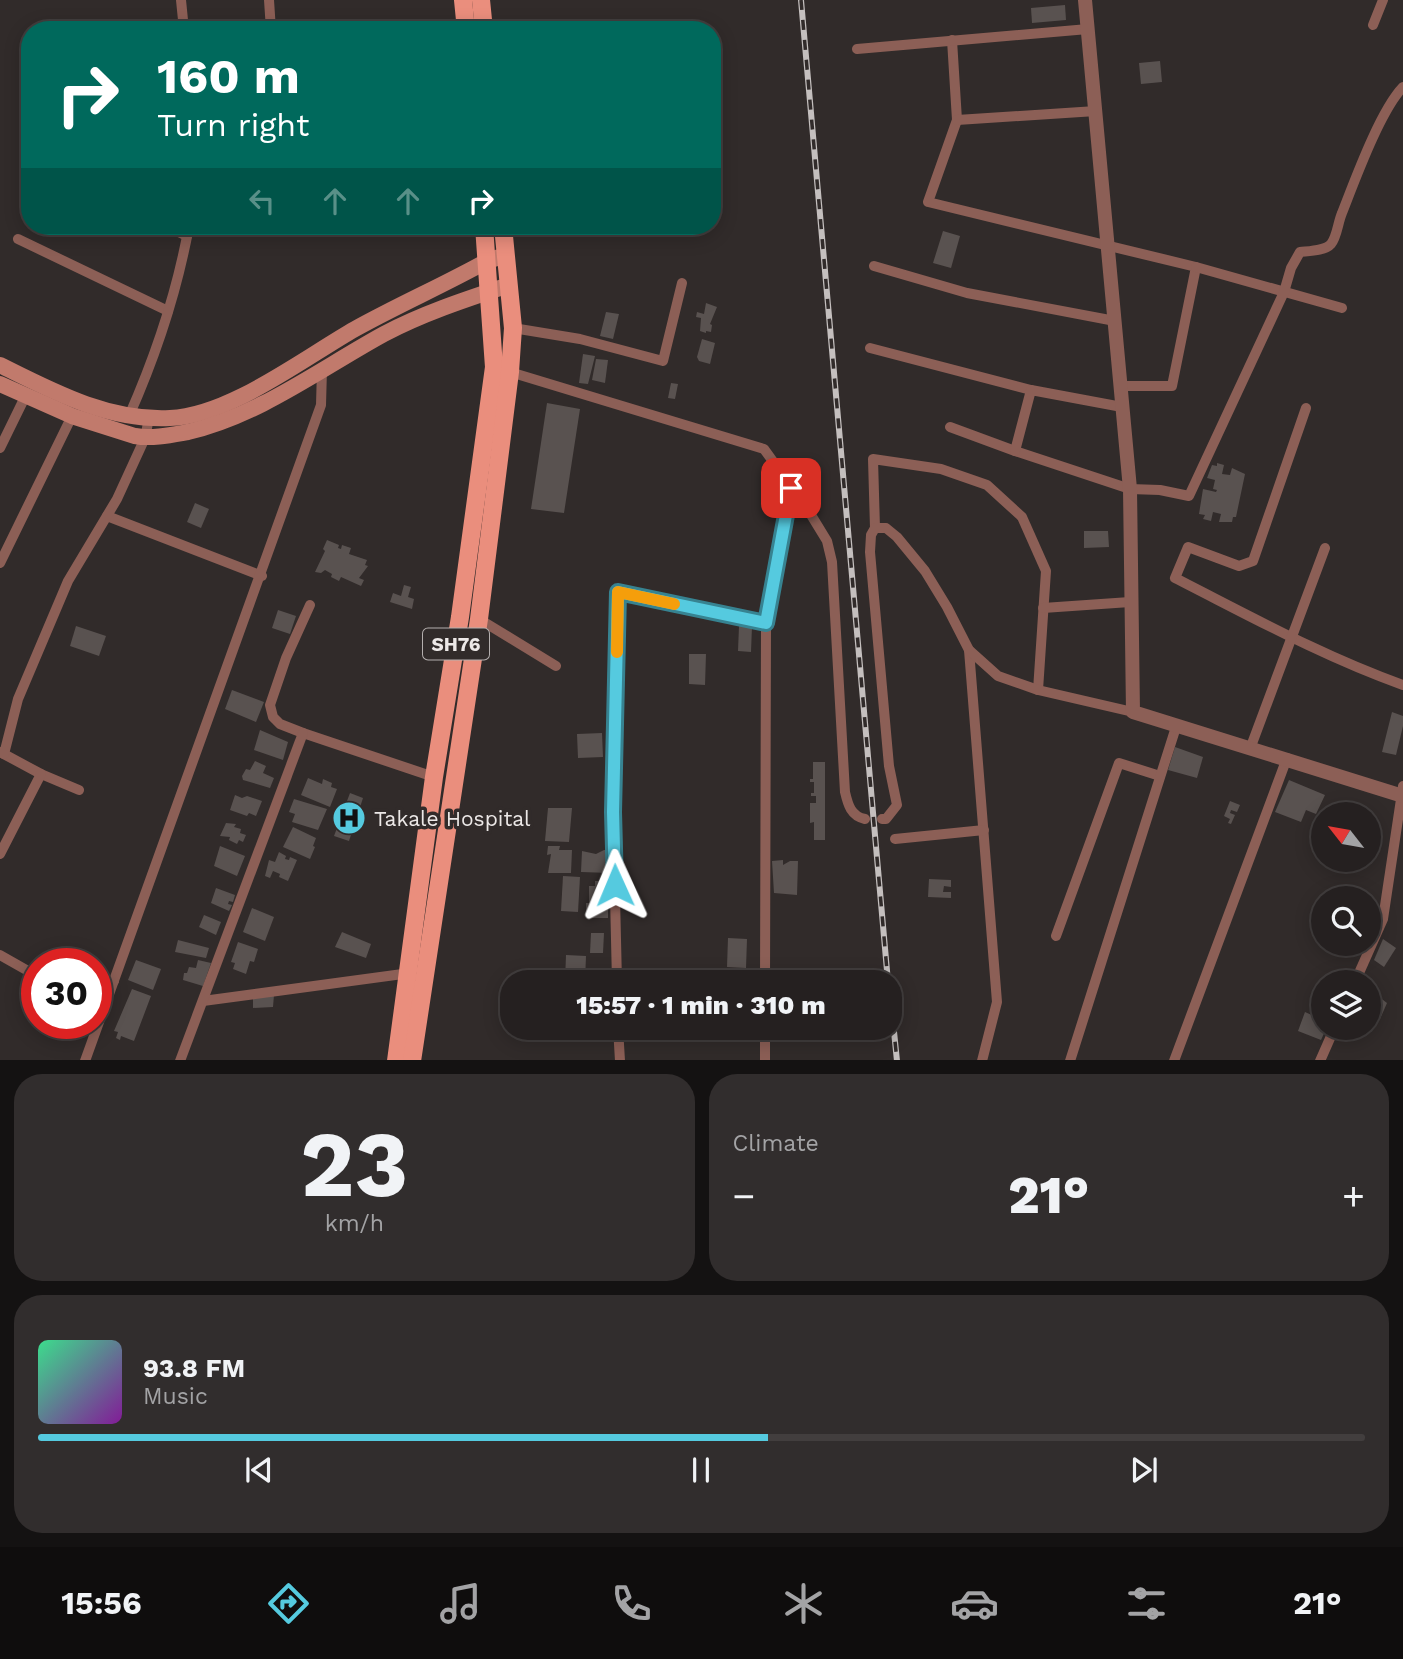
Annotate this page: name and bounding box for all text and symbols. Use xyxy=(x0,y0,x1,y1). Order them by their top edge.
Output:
text: 160 m xyxy=(157,47,300,105)
icon: right xyxy=(42,49,133,140)
text: Turn right xyxy=(157,106,309,144)
icon: left xyxy=(243,182,281,220)
icon: ahead xyxy=(316,182,354,220)
icon: ahead xyxy=(389,182,427,220)
icon: right xyxy=(462,182,500,220)
pin xyxy=(761,458,821,518)
icon: arrive xyxy=(772,469,810,507)
road number: SH76 xyxy=(423,628,489,660)
hospital icon: Takale Hospital xyxy=(330,799,368,837)
north arrow xyxy=(1311,802,1381,872)
map controls xyxy=(1311,802,1381,1040)
place label: Takale Hospital xyxy=(374,806,531,831)
position arrow xyxy=(578,848,652,922)
button: search xyxy=(1311,886,1381,956)
speed limit sign: 30 xyxy=(21,948,112,1039)
button: layers xyxy=(1311,970,1381,1040)
text: 15:57 · 1 min · 310 m xyxy=(576,990,826,1020)
text: 23 xyxy=(300,1111,408,1218)
text: Climate xyxy=(733,1130,819,1157)
text: 21° xyxy=(1008,1165,1089,1226)
text: − xyxy=(733,1174,755,1218)
text: + xyxy=(1342,1174,1365,1218)
text: km/h xyxy=(325,1210,384,1237)
text: 93.8 FM xyxy=(143,1353,245,1383)
text: Music xyxy=(143,1383,208,1410)
icon: previous xyxy=(240,1451,278,1489)
icon: pause xyxy=(682,1451,720,1489)
icon: next xyxy=(1125,1451,1163,1489)
icon: directions xyxy=(264,1579,313,1628)
icon: music xyxy=(436,1579,485,1628)
icon: phone xyxy=(607,1579,656,1628)
icon: climate xyxy=(779,1579,828,1628)
icon: car xyxy=(950,1579,999,1628)
icon: filters xyxy=(1122,1579,1171,1628)
text: 15:56 xyxy=(61,1584,142,1622)
text: 21° xyxy=(1293,1584,1342,1622)

